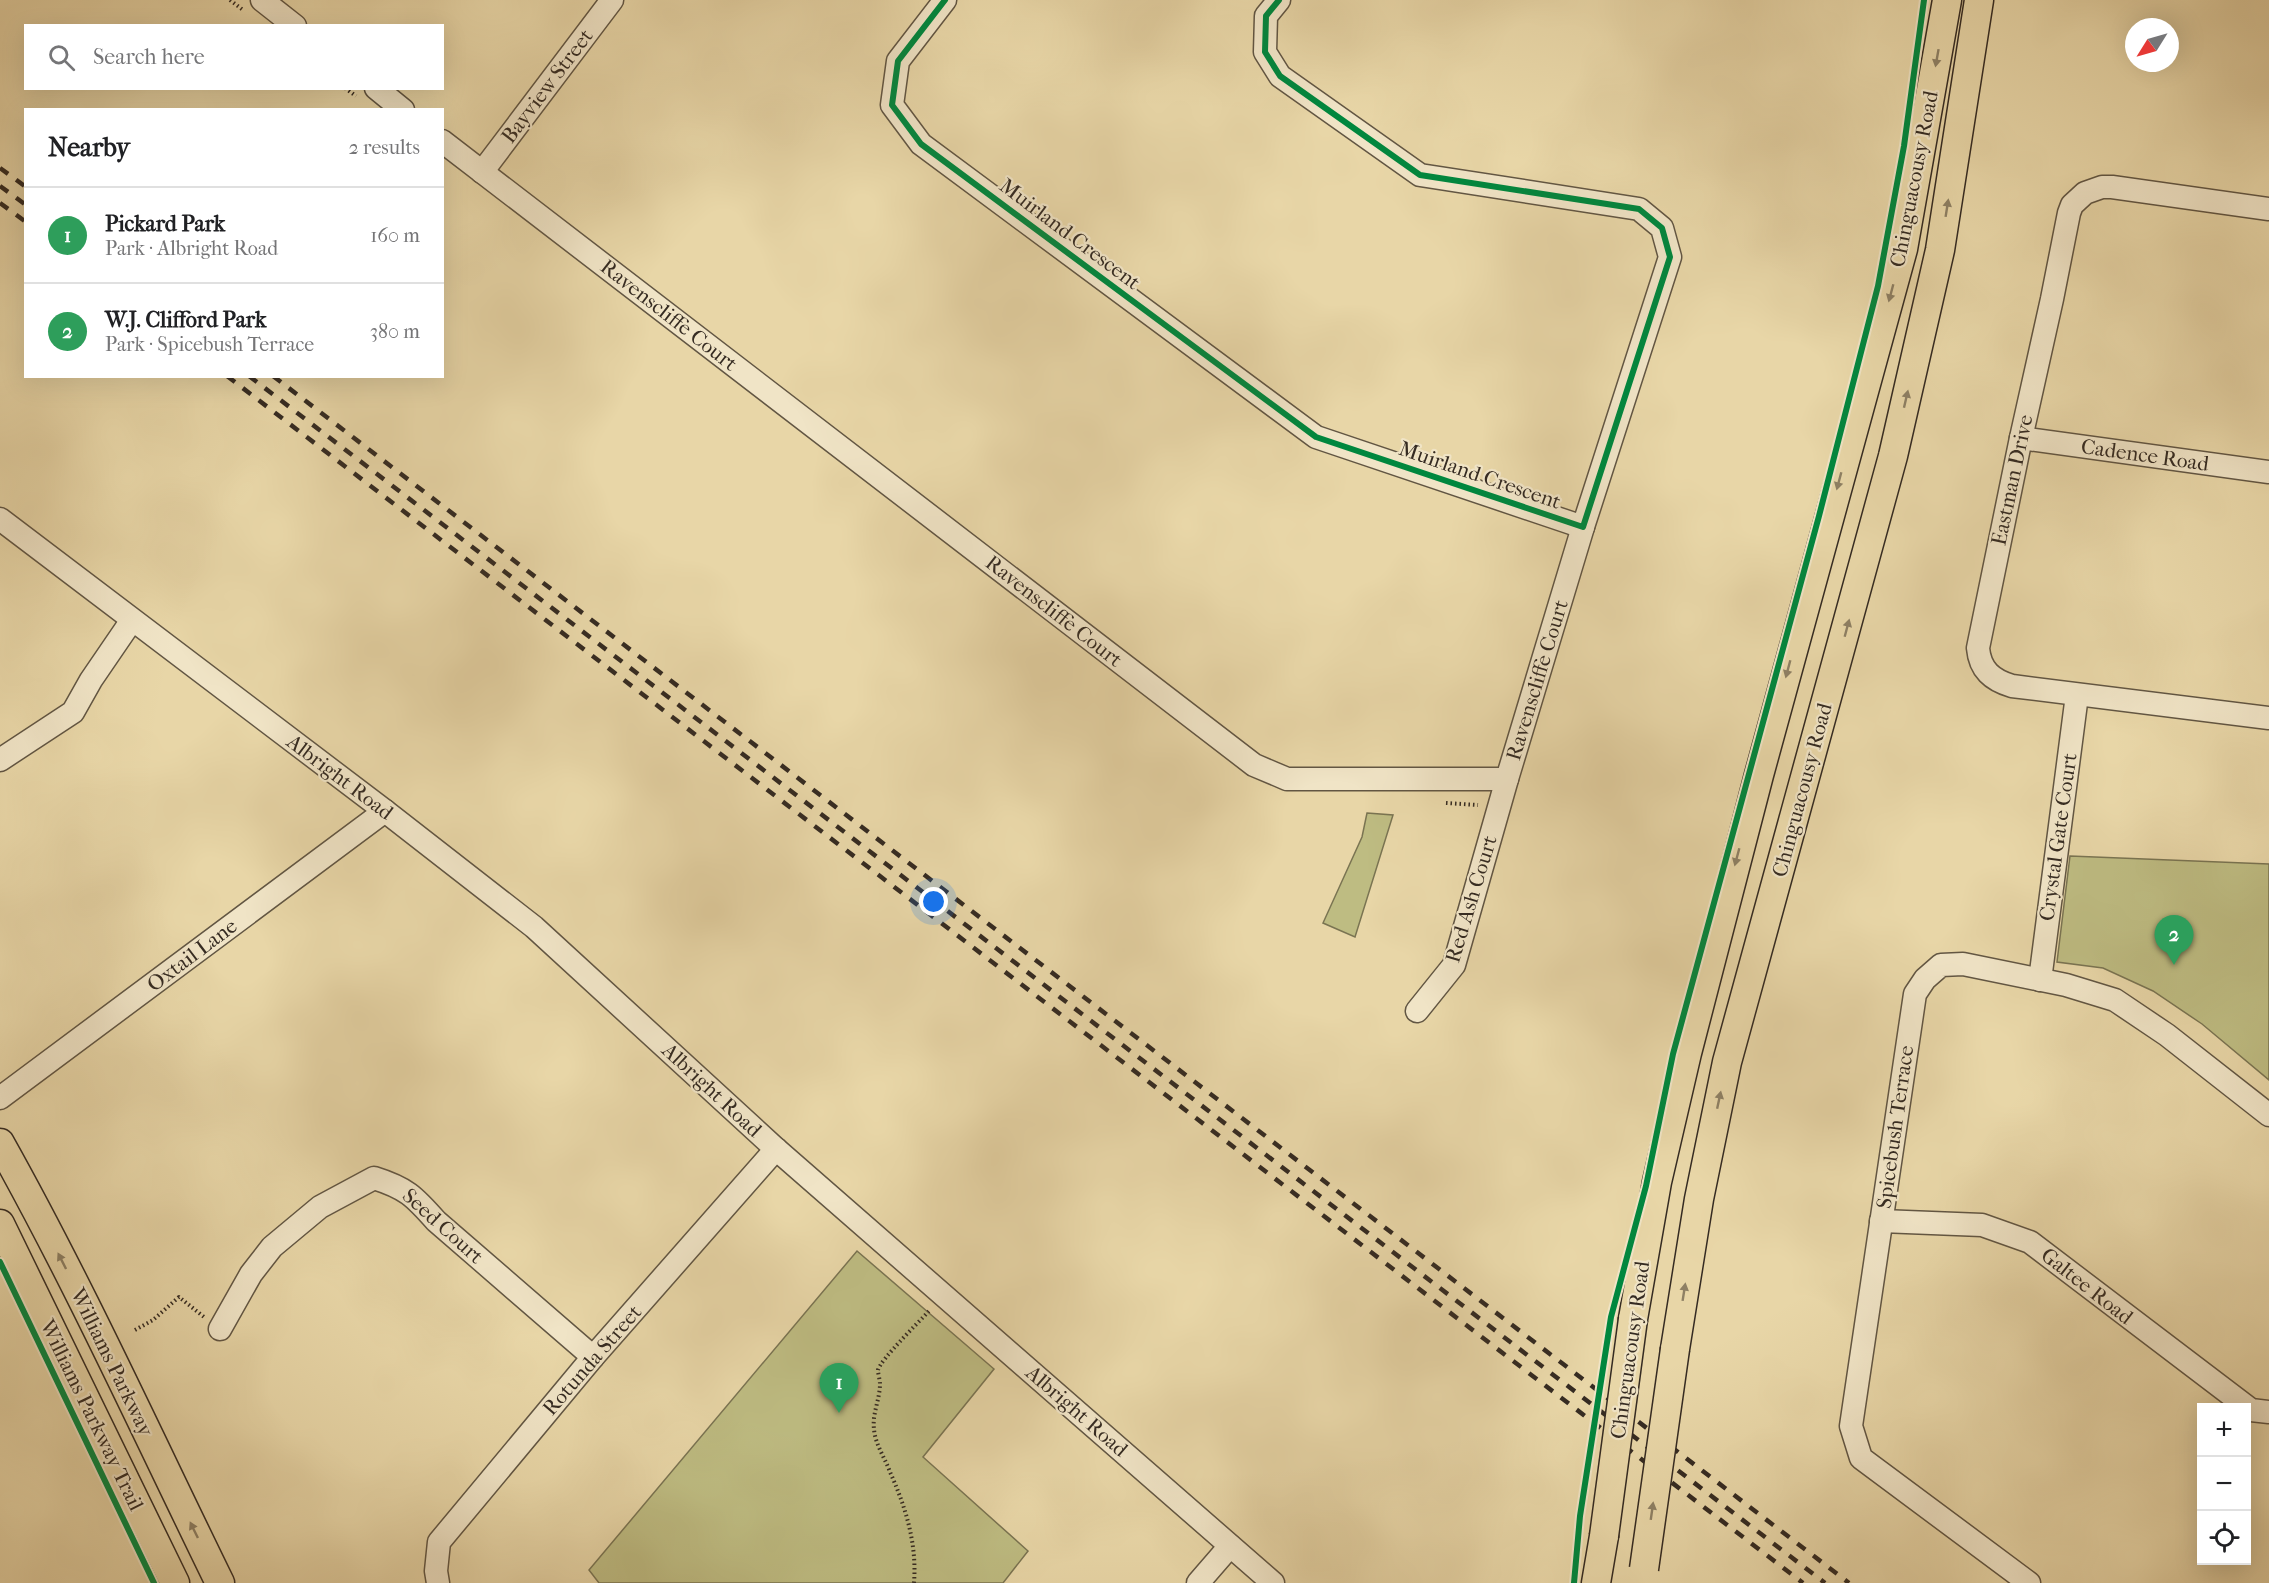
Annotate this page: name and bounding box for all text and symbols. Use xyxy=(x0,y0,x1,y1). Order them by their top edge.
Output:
north arrow xyxy=(2125,18,2179,72)
search box xyxy=(24,24,444,90)
street label: Bayview Street xyxy=(496,24,598,148)
icon: search xyxy=(45,41,78,74)
text: Search here xyxy=(93,44,205,70)
one-way arrow xyxy=(1932,48,1941,67)
street label: Chinguacousy Road xyxy=(1885,88,1943,269)
text: Nearby xyxy=(48,132,130,163)
text: 2 results xyxy=(349,136,420,159)
street label: Muirland Crescent xyxy=(995,173,1145,295)
one-way arrow xyxy=(1942,199,1951,218)
text: Pickard Park xyxy=(105,211,225,237)
text: 1 xyxy=(64,224,71,247)
text: 160 m xyxy=(370,224,420,247)
text: Park · Albright Road xyxy=(105,237,278,260)
street label: Ravenscliffe Court xyxy=(596,254,743,376)
one-way arrow xyxy=(1886,284,1895,302)
text: W.J. Clifford Park xyxy=(105,307,266,333)
text: 2 xyxy=(62,320,73,343)
text: 380 m xyxy=(370,320,420,343)
text: Park · Spicebush Terrace xyxy=(105,333,314,356)
one-way arrow xyxy=(1902,390,1912,408)
street label: Eastman Drive xyxy=(1986,412,2038,548)
street label: Cadence Road xyxy=(2080,434,2211,476)
street label: Muirland Crescent xyxy=(1396,436,1565,514)
one-way arrow xyxy=(1834,472,1844,490)
street label: Ravenscliffe Court xyxy=(981,550,1128,672)
street label: Ravenscliffe Court xyxy=(1501,596,1573,763)
one-way arrow xyxy=(1843,619,1852,637)
one-way arrow xyxy=(1783,660,1792,678)
street label: Chinguacousy Road xyxy=(1767,700,1837,880)
street label: Albright Road xyxy=(281,729,398,825)
street label: Crystal Gate Court xyxy=(2034,751,2082,923)
street label: Red Ash Court xyxy=(1440,832,1502,966)
one-way arrow xyxy=(1732,848,1742,866)
your location xyxy=(919,887,948,916)
street label: Oxtail Lane xyxy=(142,913,242,997)
pin: 2 xyxy=(2154,916,2194,965)
street label: Albright Road xyxy=(657,1037,767,1142)
street label: Spicebush Terrace xyxy=(1872,1044,1918,1210)
one-way arrow xyxy=(1715,1090,1724,1109)
street label: Seed Court xyxy=(398,1183,489,1269)
street label: Galtee Road xyxy=(2036,1243,2138,1330)
one-way arrow xyxy=(57,1252,67,1269)
street label: Chinguacousy Road xyxy=(1606,1259,1654,1440)
one-way arrow xyxy=(1680,1282,1689,1301)
street label: Williams Parkway xyxy=(65,1283,159,1441)
street label: Rotunda Street xyxy=(538,1300,647,1420)
street label: Williams Parkway Trail xyxy=(35,1315,149,1515)
street label: Albright Road xyxy=(1021,1360,1133,1462)
pin: 1 xyxy=(820,1364,858,1413)
map controls xyxy=(2197,1403,2251,1565)
button: + xyxy=(2197,1403,2251,1457)
button: − xyxy=(2197,1457,2251,1511)
one-way arrow xyxy=(1647,1502,1656,1521)
button: locate xyxy=(2197,1511,2251,1565)
one-way arrow xyxy=(190,1522,199,1539)

